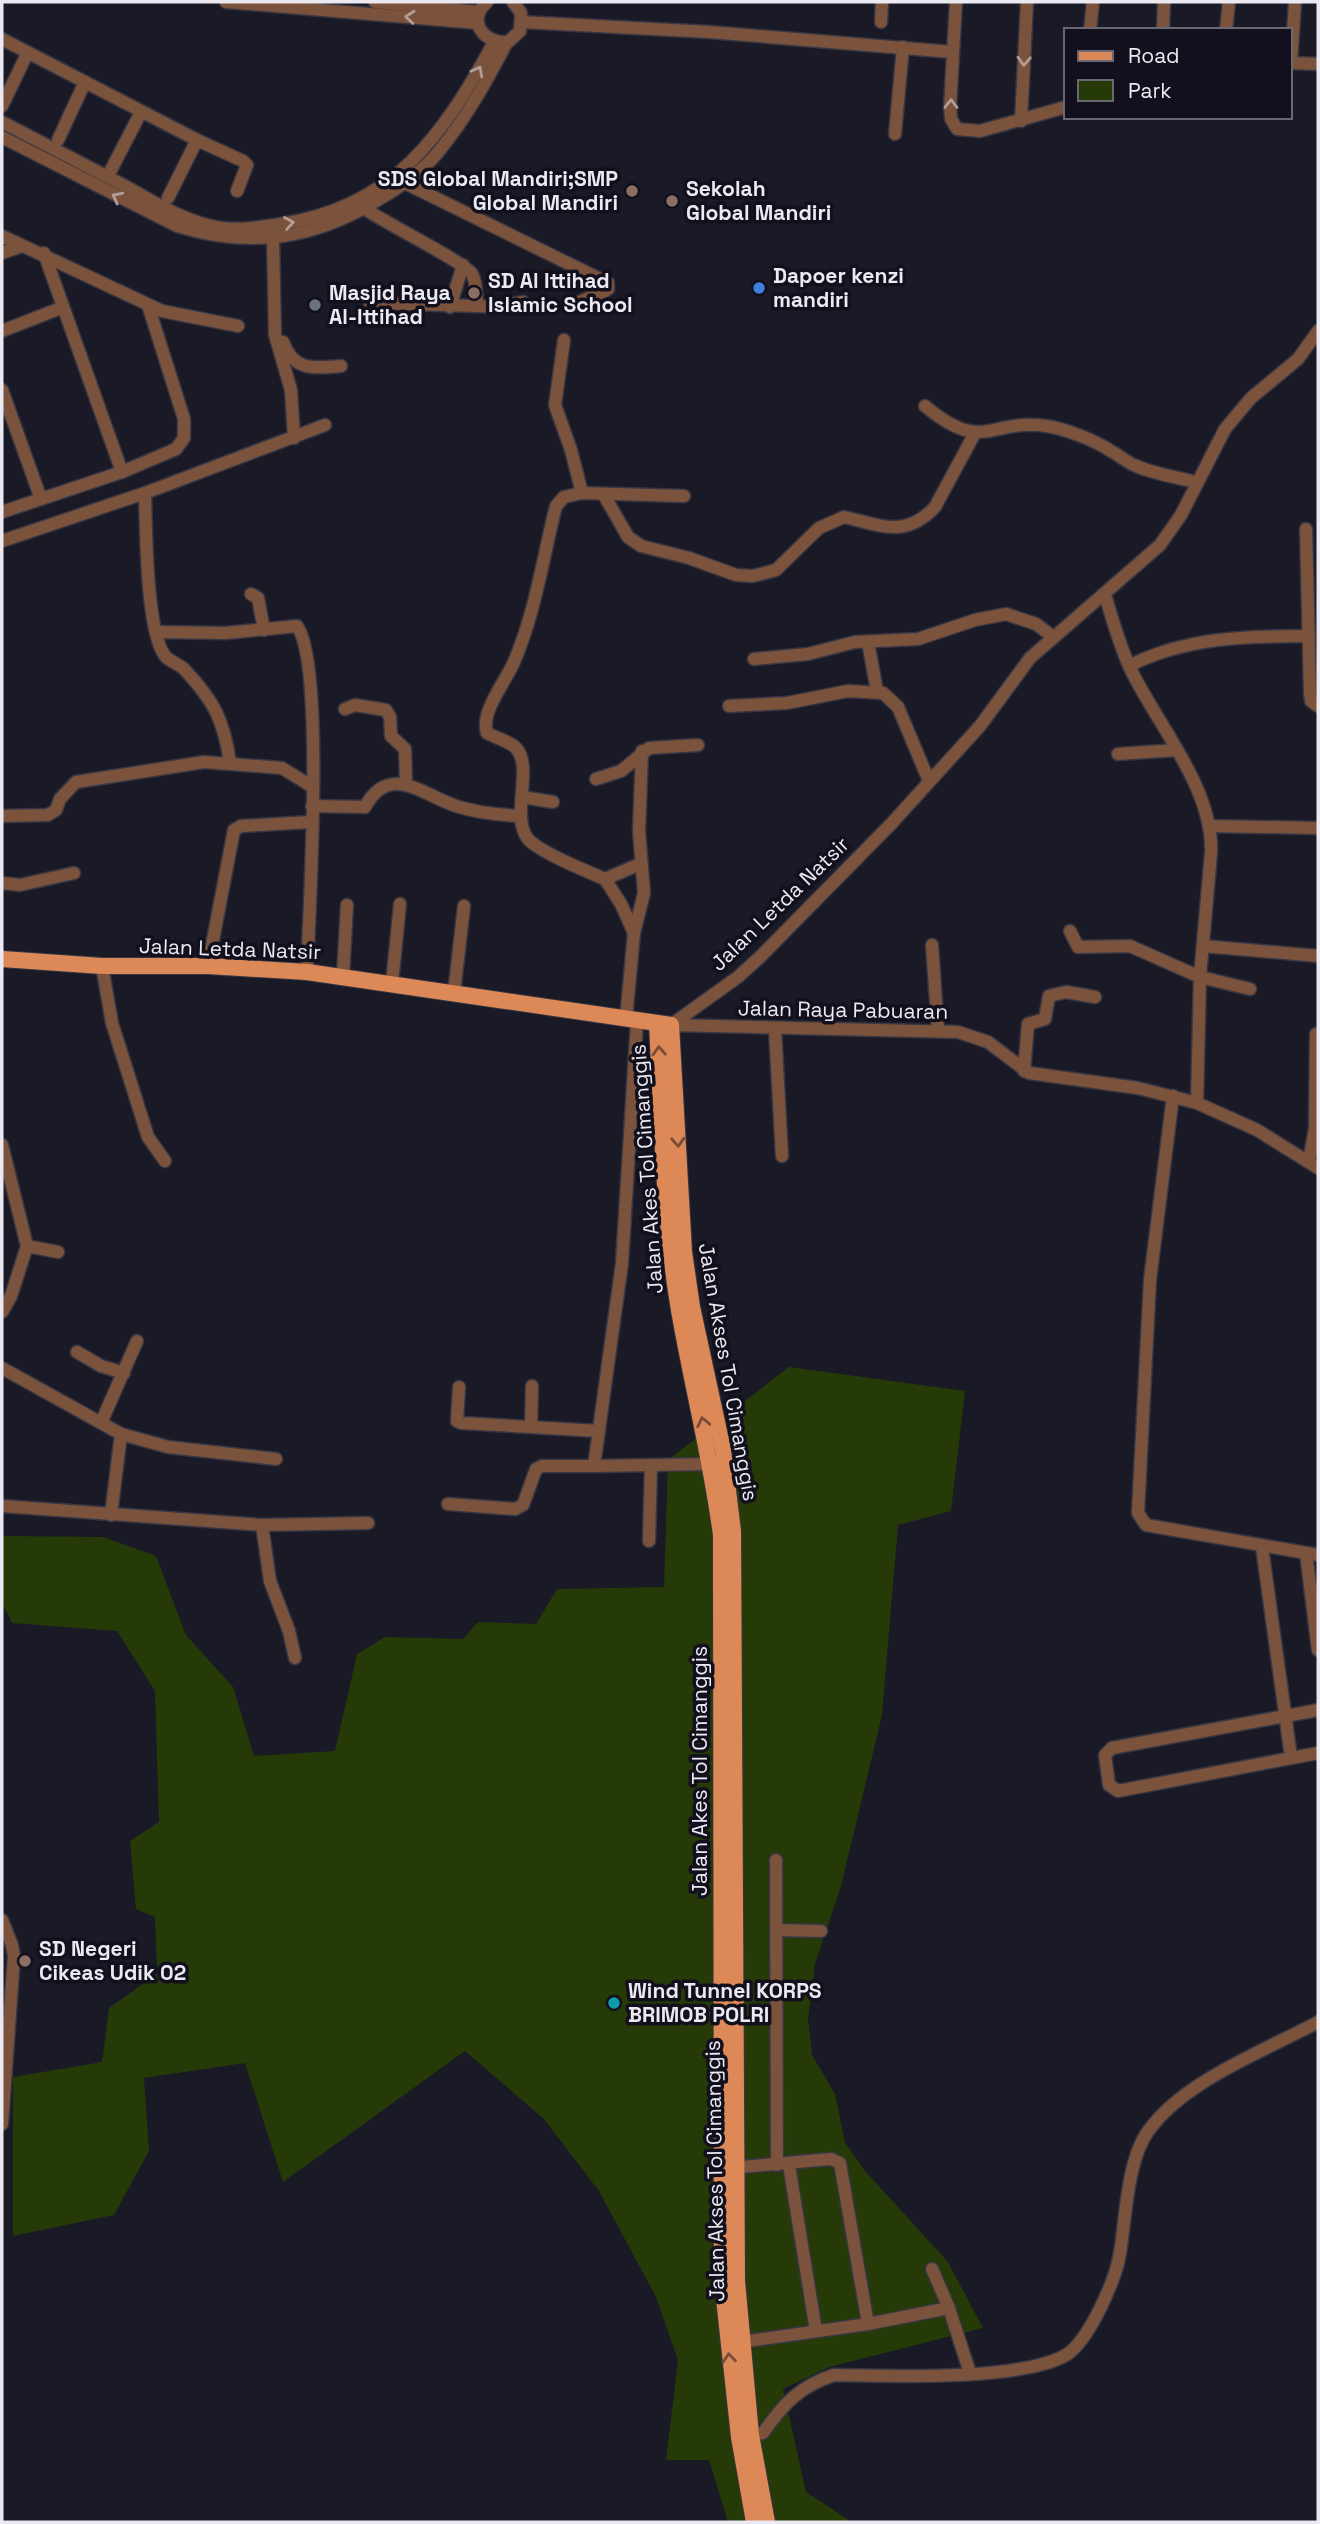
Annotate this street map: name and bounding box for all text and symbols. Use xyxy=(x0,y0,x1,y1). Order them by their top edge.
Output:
one-way arrow xyxy=(404,10,415,25)
legend xyxy=(1064,28,1292,119)
text: Road xyxy=(1128,42,1180,69)
one-way arrow xyxy=(1017,56,1032,67)
one-way arrow xyxy=(470,66,483,78)
text: Park xyxy=(1128,77,1172,104)
one-way arrow xyxy=(943,98,959,109)
place label: SDS Global Mandiri;SMP Global Mandiri xyxy=(378,165,618,216)
place label: Sekolah Global Mandiri xyxy=(686,175,831,226)
marker: SDS Global Mandiri;SMP Global Mandiri xyxy=(624,183,640,199)
one-way arrow xyxy=(112,191,124,205)
marker: Sekolah Global Mandiri xyxy=(664,193,680,209)
one-way arrow xyxy=(283,216,295,231)
place label: Dapoer kenzi mandiri xyxy=(773,262,904,313)
place label: SD Al Ittihad Islamic School xyxy=(488,267,633,318)
place label: Masjid Raya Al-Ittihad xyxy=(329,279,451,330)
marker: Dapoer kenzi mandiri xyxy=(751,280,767,296)
marker: SD Al Ittihad Islamic School xyxy=(466,285,482,301)
marker: Masjid Raya Al-Ittihad xyxy=(307,297,323,313)
street label: Jalan Letda Natsir xyxy=(705,831,855,977)
street label: Jalan Letda Natsir xyxy=(138,932,322,965)
street label: Jalan Raya Pabuaran xyxy=(738,994,948,1025)
street label: Jalan Akes Tol Cimanggis xyxy=(624,1043,669,1295)
one-way arrow xyxy=(651,1045,666,1056)
one-way arrow xyxy=(670,1136,685,1147)
street label: Jalan Akses Tol Cimanggis xyxy=(692,1241,764,1503)
one-way arrow xyxy=(697,1416,711,1428)
street label: Jalan Akes Tol Cimanggis xyxy=(686,1646,713,1896)
place label: SD Negeri Cikeas Udik 02 xyxy=(39,1935,186,1986)
marker: SD Negeri Cikeas Udik 02 xyxy=(17,1953,33,1969)
place label: Wind Tunnel KORPS BRIMOB POLRI xyxy=(628,1977,822,2028)
marker: Wind Tunnel KORPS BRIMOB POLRI xyxy=(606,1995,622,2011)
street label: Jalan Akses Tol Cimanggis xyxy=(699,2040,730,2302)
one-way arrow xyxy=(722,2352,737,2363)

